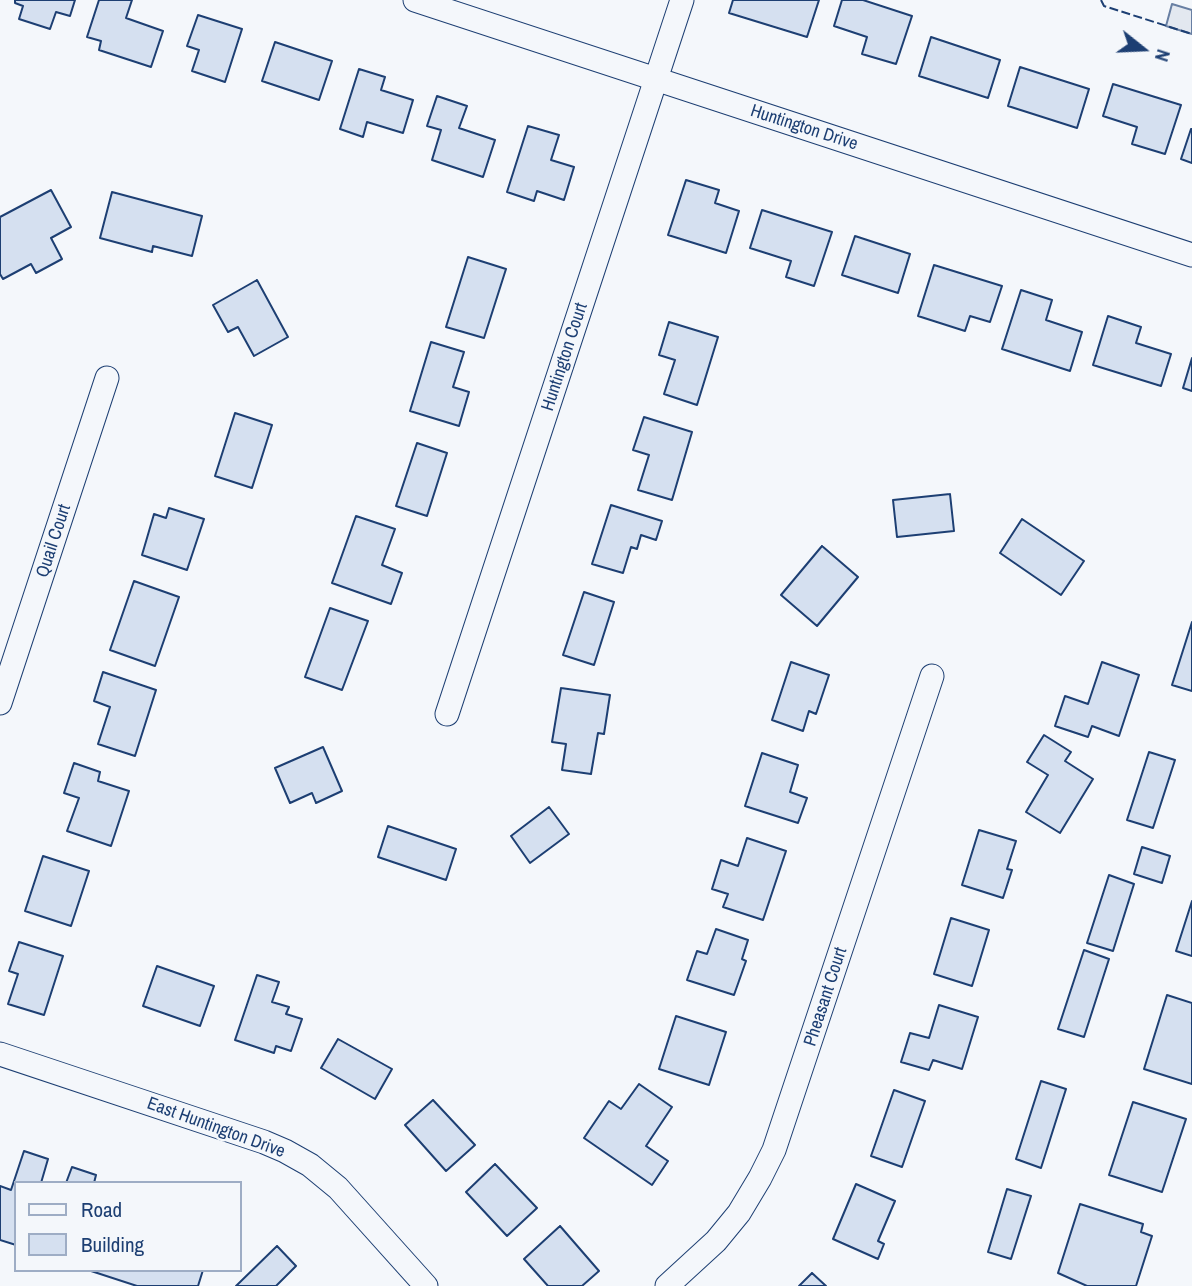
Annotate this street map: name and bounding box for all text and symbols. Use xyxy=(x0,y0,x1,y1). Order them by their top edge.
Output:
north arrow xyxy=(1108,14,1178,84)
text: N xyxy=(1149,46,1177,65)
street label: Huntington Drive xyxy=(748,100,860,156)
street label: Huntington Court xyxy=(537,300,593,414)
street label: Quail Court xyxy=(32,502,76,580)
street label: Pheasant Court xyxy=(800,945,852,1049)
street label: East Huntington Drive xyxy=(144,1093,288,1163)
legend xyxy=(14,1181,242,1272)
text: Road xyxy=(81,1195,122,1224)
text: Building xyxy=(81,1230,144,1259)

